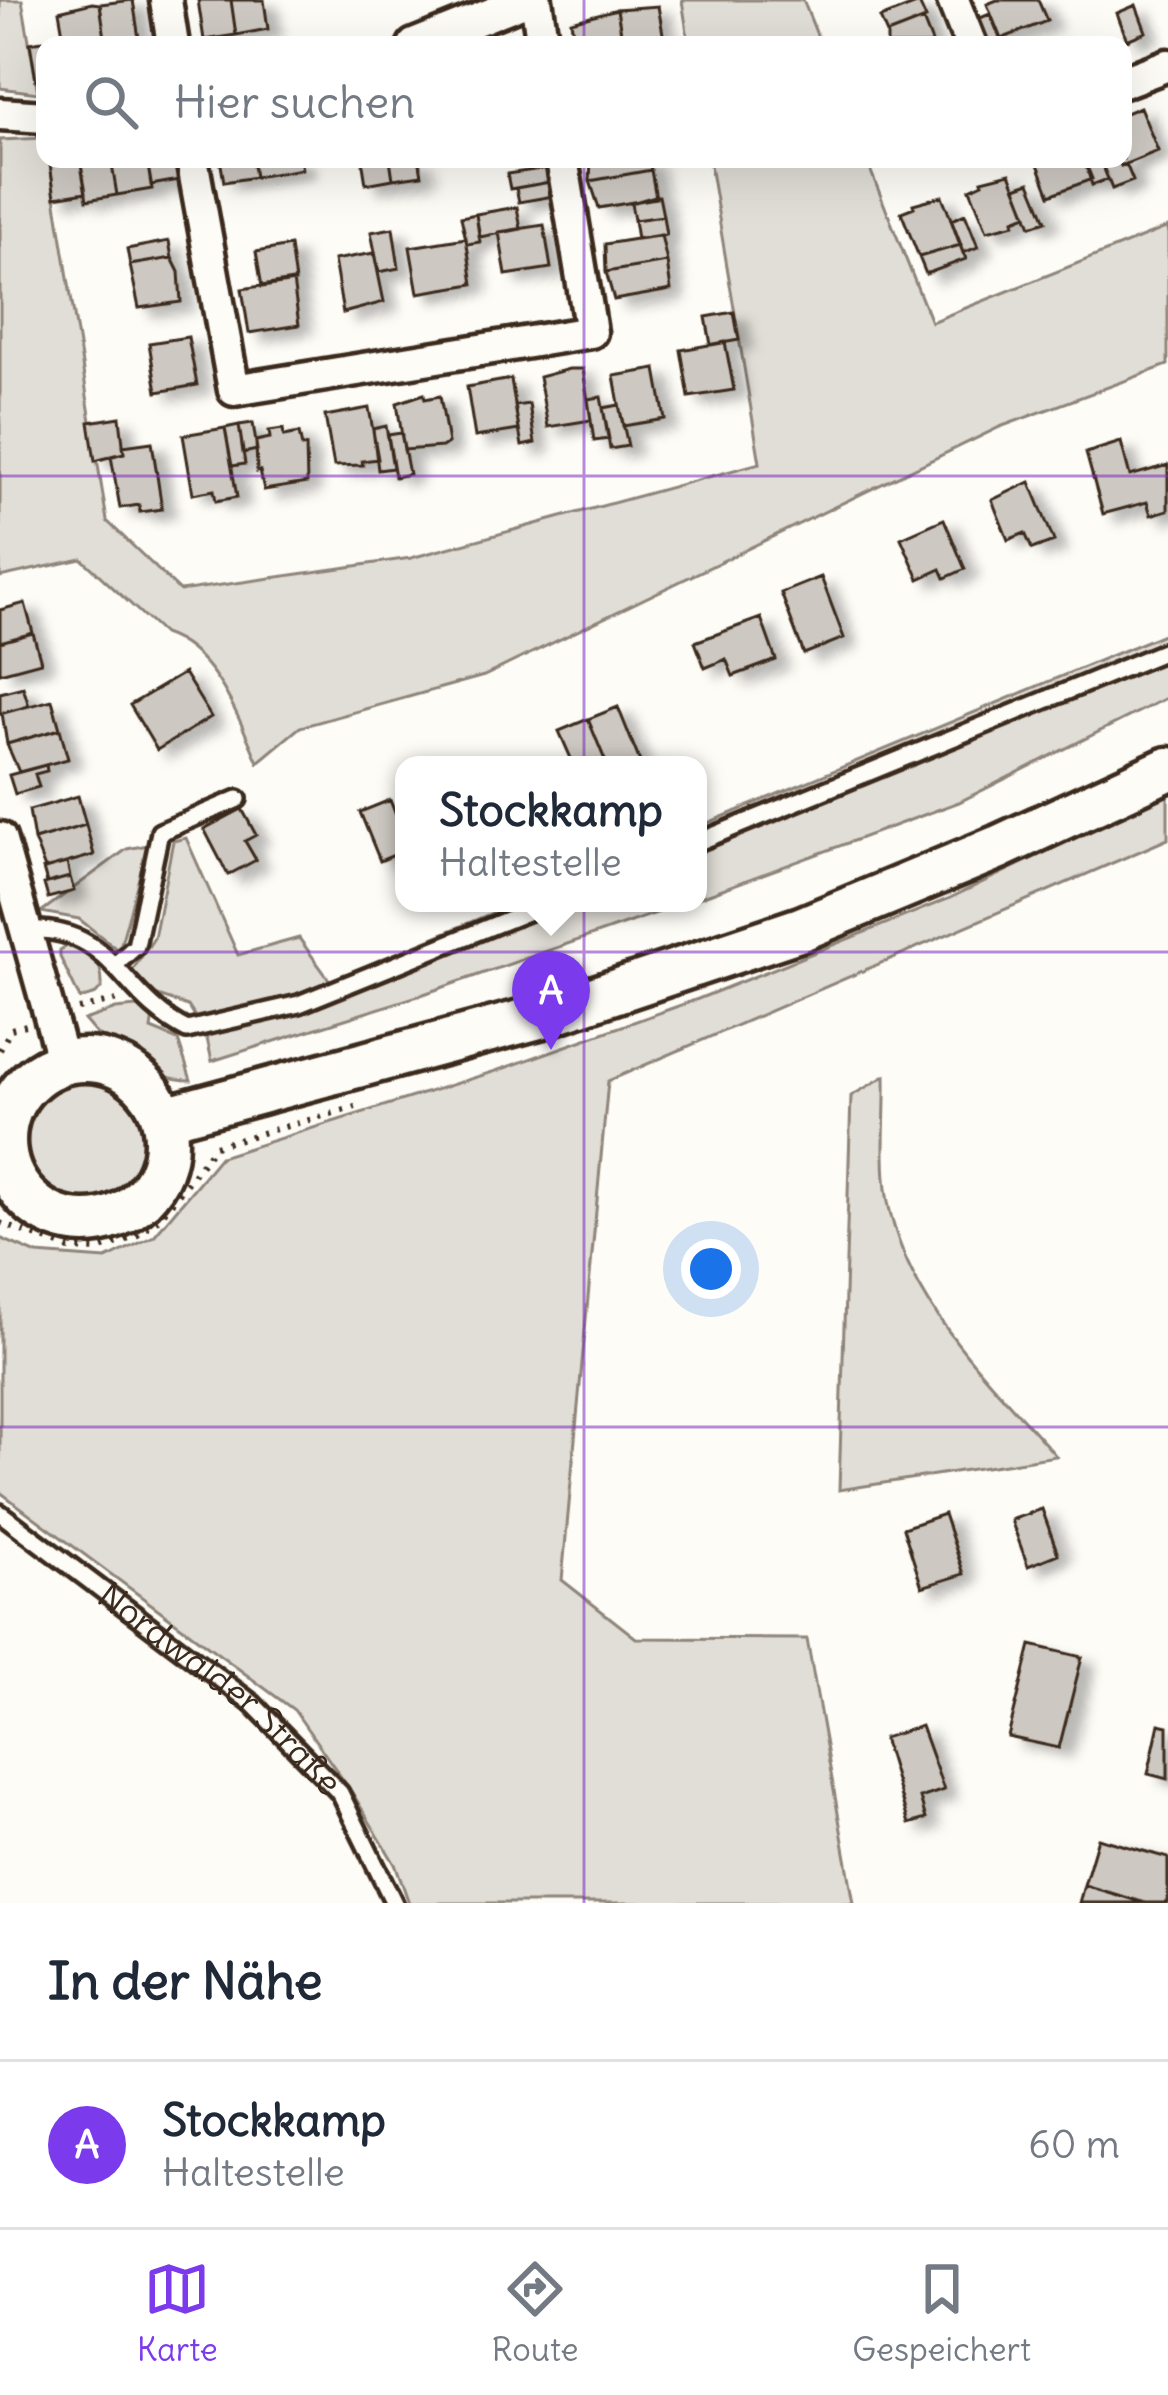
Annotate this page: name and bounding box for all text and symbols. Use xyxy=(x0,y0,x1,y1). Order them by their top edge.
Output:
search box xyxy=(36,36,1132,168)
icon: search xyxy=(78,69,144,135)
text: Hier suchen xyxy=(174,74,415,130)
popup xyxy=(395,756,707,912)
text: Stockkamp xyxy=(439,782,663,838)
text: Haltestelle xyxy=(439,838,622,887)
pin: A xyxy=(512,951,590,1050)
your location xyxy=(681,1239,741,1299)
street label: Nordwalder Straße xyxy=(89,1573,352,1804)
text: In der Nähe xyxy=(48,1949,323,2013)
text: Stockkamp xyxy=(162,2092,386,2148)
text: A xyxy=(74,2120,100,2169)
text: 60 m xyxy=(1028,2120,1120,2169)
text: Haltestelle xyxy=(162,2148,345,2197)
tab: Karte xyxy=(137,2256,218,2370)
tab: Route xyxy=(492,2256,579,2370)
tab: Gespeichert xyxy=(852,2256,1031,2370)

